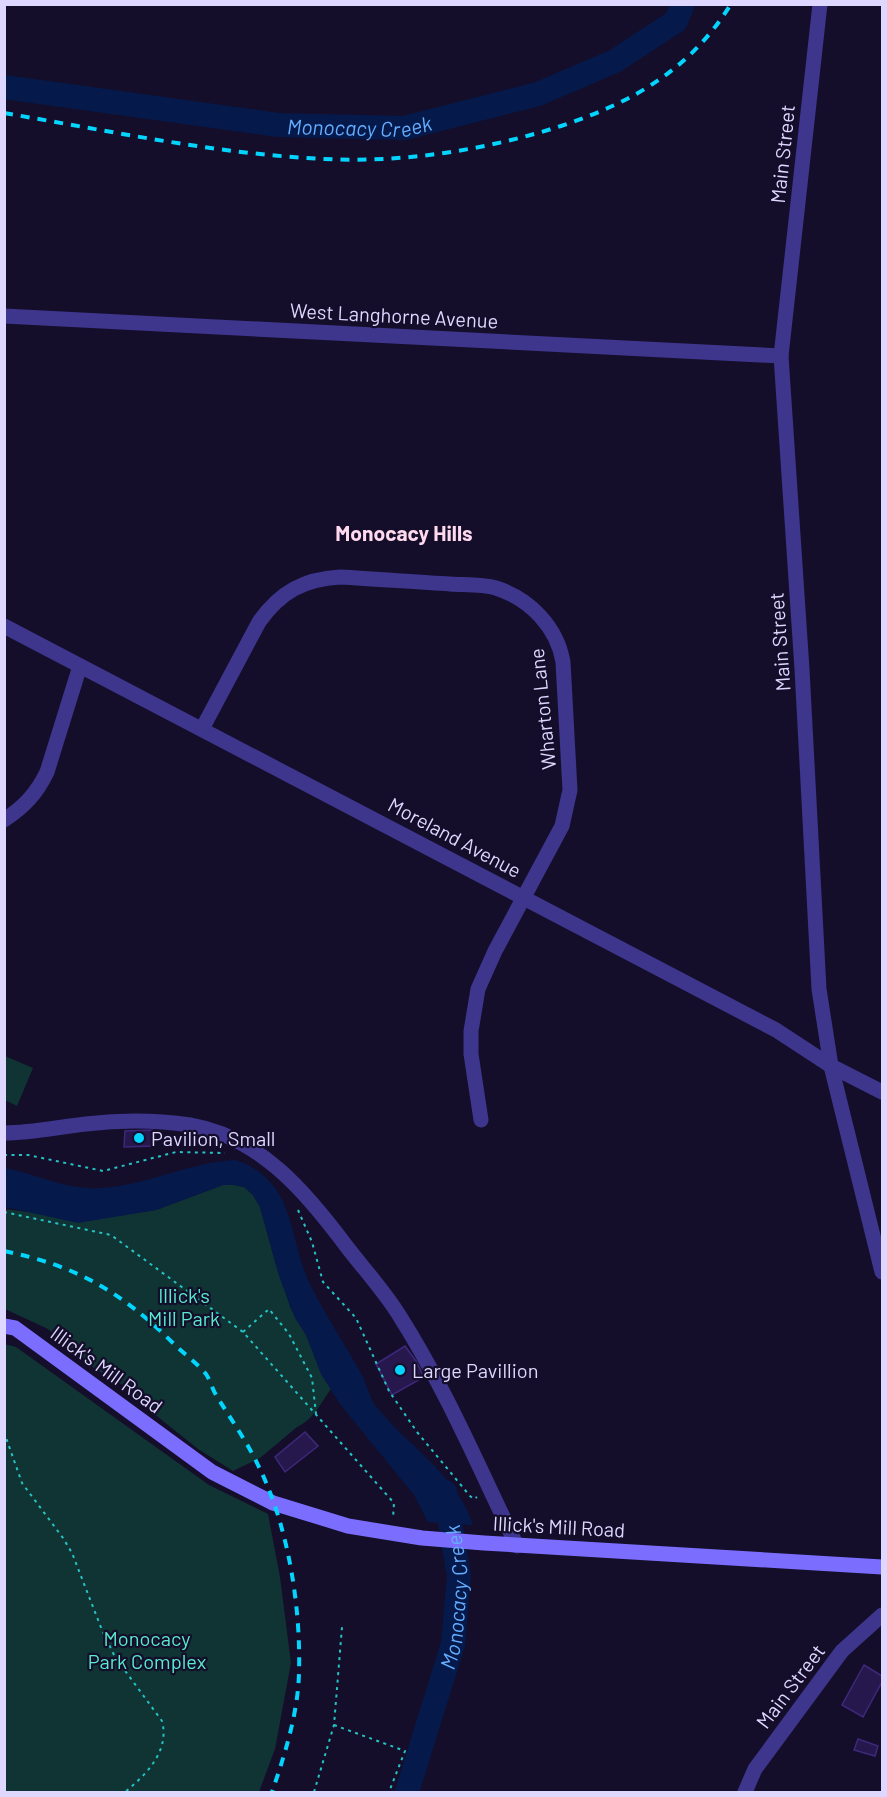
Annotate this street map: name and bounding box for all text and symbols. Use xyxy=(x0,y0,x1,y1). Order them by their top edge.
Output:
street label: Main Street xyxy=(765,104,799,204)
water label: Monocacy Creek xyxy=(287,109,435,141)
street label: West Langhorne Avenue xyxy=(289,298,499,332)
district label: Monocacy Hills xyxy=(335,520,473,545)
street label: Main Street xyxy=(764,592,794,692)
street label: Wharton Lane xyxy=(524,647,560,771)
street label: Moreland Avenue xyxy=(384,792,526,882)
place label: Pavilion, Small xyxy=(151,1126,275,1150)
marker: Pavilion, Small xyxy=(132,1131,146,1145)
park label: Illick's Mill Park xyxy=(148,1283,220,1330)
street label: Illick's Mill Road xyxy=(46,1320,168,1418)
place label: Large Pavillion xyxy=(412,1358,538,1382)
marker: Large Pavillion xyxy=(393,1363,407,1377)
street label: Illick's Mill Road xyxy=(492,1511,626,1541)
water label: Monocacy Creek xyxy=(434,1523,471,1672)
park label: Monocacy Park Complex xyxy=(88,1626,207,1673)
street label: Main Street xyxy=(751,1639,829,1733)

